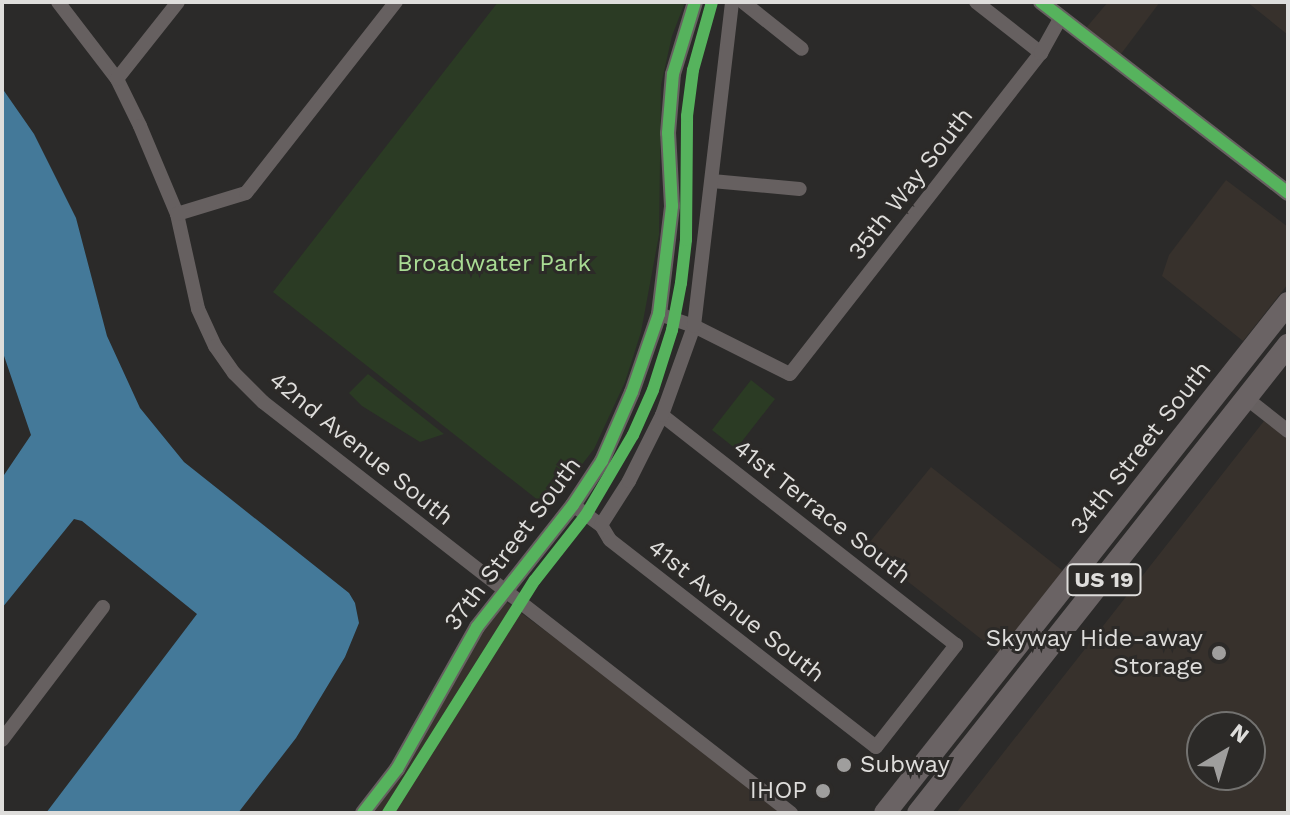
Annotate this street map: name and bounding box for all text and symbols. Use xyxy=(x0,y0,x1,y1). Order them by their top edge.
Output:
street label: 35th Way South xyxy=(842,102,980,266)
park label: Broadwater Park xyxy=(397,250,591,278)
street label: 34th Street South xyxy=(1064,356,1218,540)
street label: 42nd Avenue South xyxy=(263,366,459,532)
street label: 41st Terrace South xyxy=(727,434,917,590)
street label: 37th Street South xyxy=(438,452,588,636)
street label: 41st Avenue South xyxy=(642,533,830,689)
road number: US 19 xyxy=(1066,562,1142,598)
place label: Skyway Hide-away Storage xyxy=(985,625,1203,681)
marker: Skyway Hide-away Storage xyxy=(1210,644,1228,662)
north arrow xyxy=(1186,711,1266,791)
text: N xyxy=(1226,718,1254,748)
place label: Subway xyxy=(860,751,950,779)
marker: Subway xyxy=(835,756,853,774)
place label: IHOP xyxy=(750,777,807,805)
marker: IHOP xyxy=(814,782,832,800)

